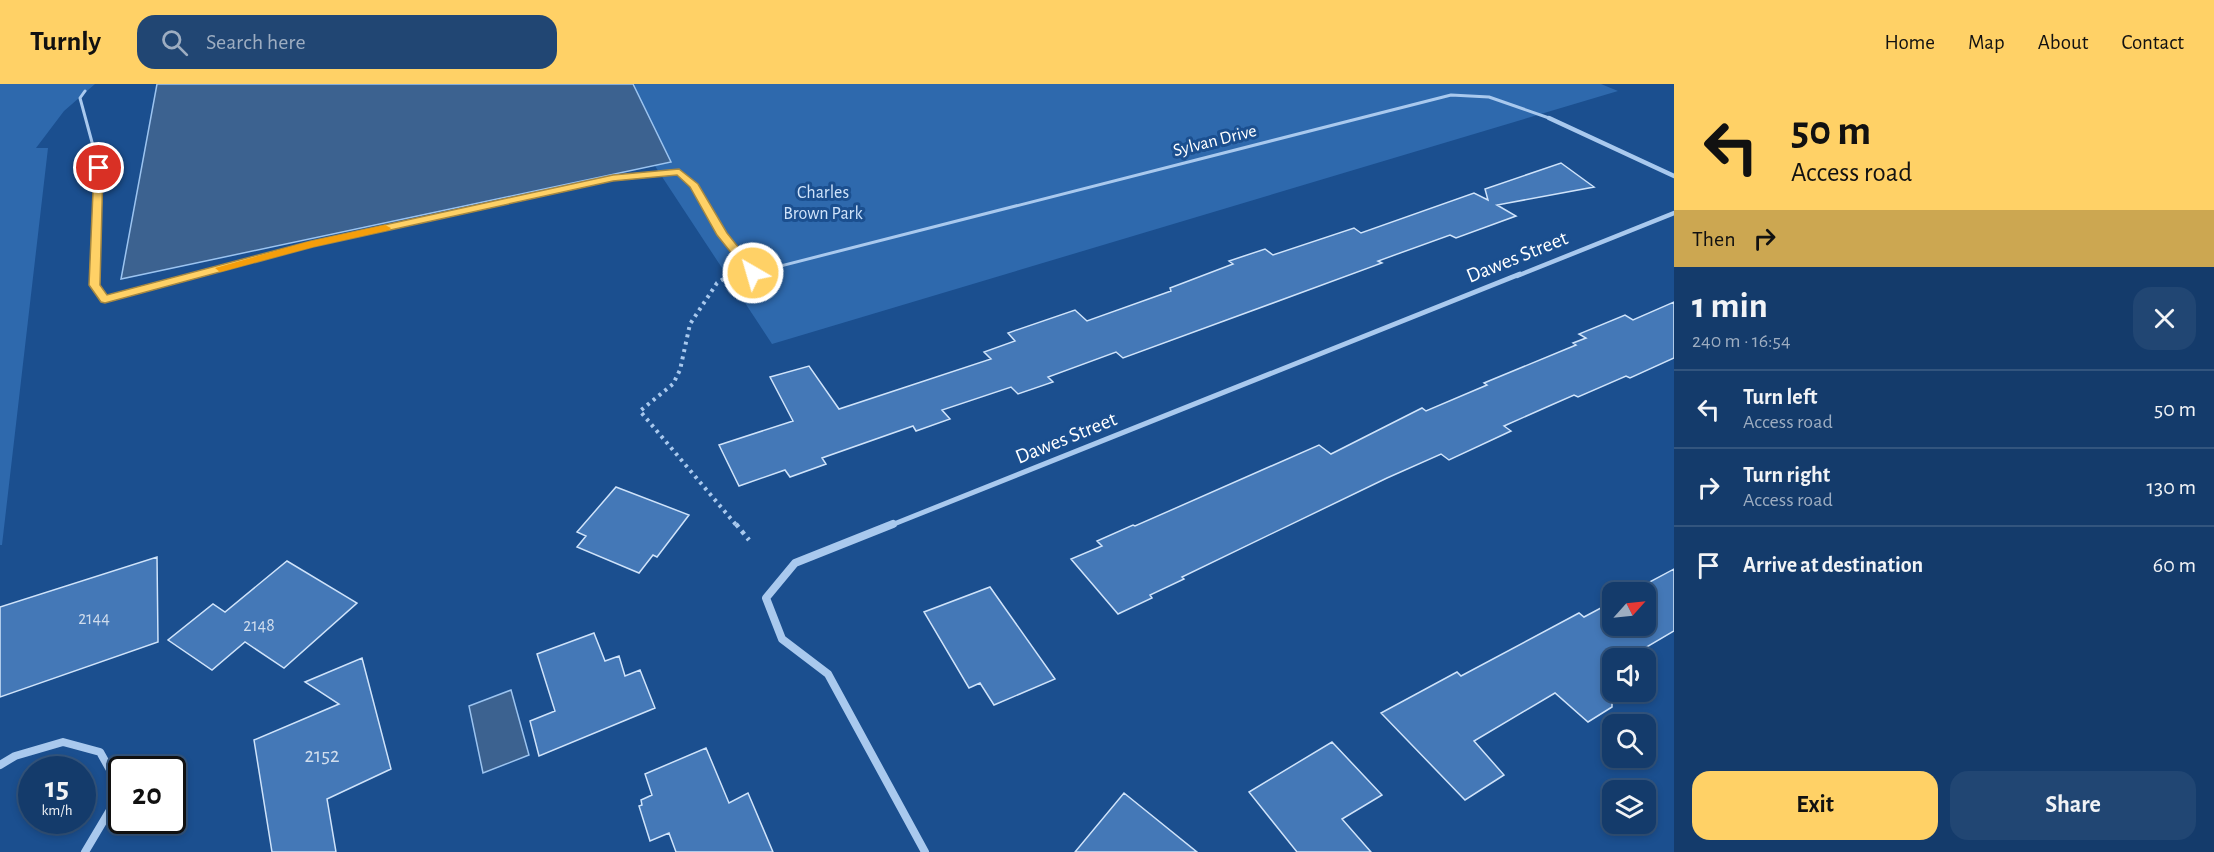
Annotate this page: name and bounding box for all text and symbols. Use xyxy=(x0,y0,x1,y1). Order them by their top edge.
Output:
search box xyxy=(137,15,557,69)
icon: search xyxy=(158,26,191,59)
text: Turnly xyxy=(30,28,101,56)
text: Search here xyxy=(206,31,306,53)
text: Home xyxy=(1884,32,1935,53)
text: Map xyxy=(1968,32,2005,53)
text: About xyxy=(2038,32,2088,53)
text: Contact xyxy=(2121,32,2184,53)
icon: left xyxy=(1692,108,1770,186)
text: 50 m xyxy=(1791,110,1871,152)
street label: Sylvan Drive xyxy=(1171,122,1259,160)
pin xyxy=(73,142,124,193)
icon: arrive xyxy=(82,151,115,184)
text: Access road xyxy=(1791,159,1912,186)
park label: Charles Brown Park xyxy=(783,184,863,223)
icon: right xyxy=(1748,222,1781,255)
street label: Dawes Street xyxy=(1463,227,1571,287)
text: Then xyxy=(1692,228,1736,250)
position arrow xyxy=(721,241,785,305)
button: close xyxy=(2133,287,2196,350)
text: 1 min xyxy=(1692,288,1768,324)
text: 240 m · 16:54 xyxy=(1692,331,1791,351)
text: Turn left xyxy=(1743,386,1817,408)
icon: left xyxy=(1692,393,1725,426)
text: 50 m xyxy=(2154,398,2196,420)
street label: Dawes Street xyxy=(1012,408,1120,468)
text: Access road xyxy=(1743,412,1833,432)
text: Turn right xyxy=(1743,464,1830,486)
icon: right xyxy=(1692,471,1725,504)
text: 130 m xyxy=(2147,476,2196,498)
text: Access road xyxy=(1743,490,1833,510)
icon: arrive xyxy=(1692,549,1725,582)
text: Arrive at destination xyxy=(1743,554,1923,576)
text: 60 m xyxy=(2153,554,2196,576)
north arrow xyxy=(1602,582,1656,636)
map controls xyxy=(1602,582,1656,834)
house number: 2144 xyxy=(78,610,110,628)
house number: 2148 xyxy=(243,617,275,635)
button: sound xyxy=(1602,648,1656,702)
button: search xyxy=(1602,714,1656,768)
house number: 2152 xyxy=(304,745,340,766)
speed limit sign: 20 xyxy=(108,756,186,834)
button: Exit xyxy=(1692,771,1938,840)
button: Share xyxy=(1950,771,2196,840)
text: 15 xyxy=(45,773,69,803)
button: layers xyxy=(1602,780,1656,834)
text: km/h xyxy=(42,803,72,818)

